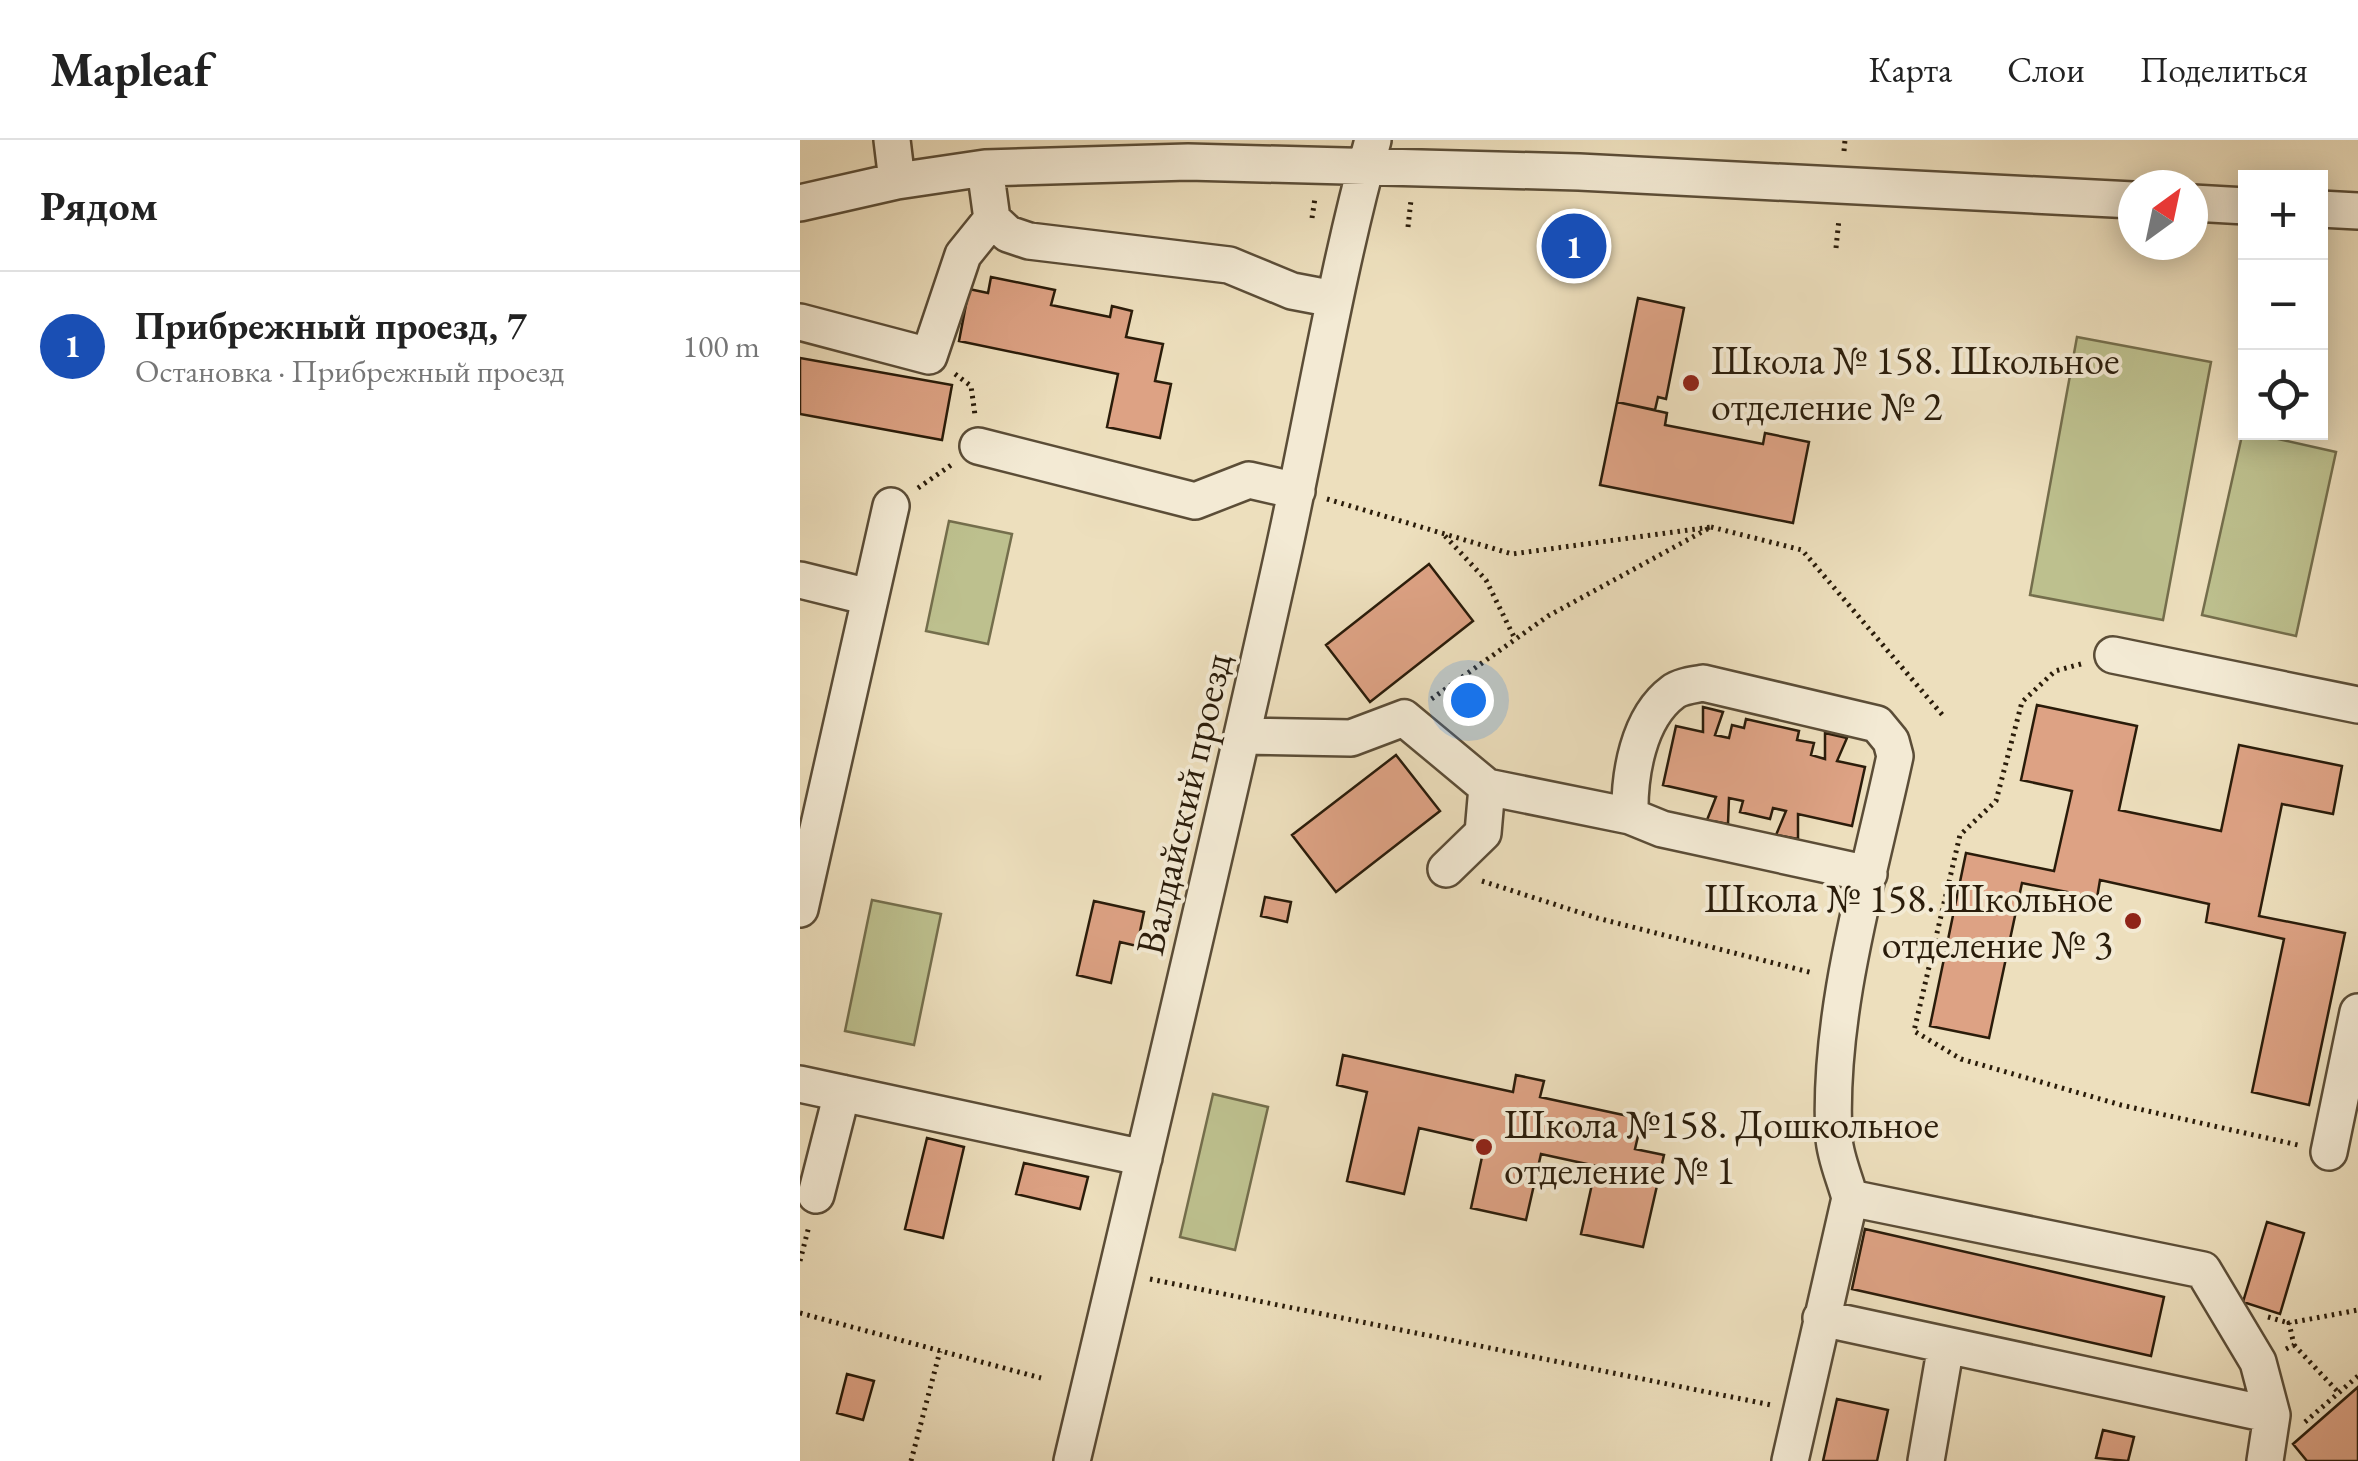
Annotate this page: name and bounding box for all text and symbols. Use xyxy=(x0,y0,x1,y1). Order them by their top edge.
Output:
text: Mapleaf xyxy=(50,38,211,100)
text: Карта xyxy=(1869,47,1952,92)
text: Слои xyxy=(2007,47,2085,92)
text: Поделиться xyxy=(2140,47,2308,92)
north arrow xyxy=(2118,170,2208,260)
map controls xyxy=(2238,170,2328,440)
button: + xyxy=(2238,170,2328,260)
text: Рядом xyxy=(40,178,158,233)
pin: 1 xyxy=(1542,208,1606,284)
button: − xyxy=(2238,260,2328,350)
text: Прибрежный проезд, 7 xyxy=(135,301,527,350)
text: 1 xyxy=(64,325,81,367)
text: 100 m xyxy=(683,325,760,367)
place label: Школа № 158. Школьное отделение № 2 xyxy=(1711,334,2120,432)
text: Остановка · Прибрежный проезд xyxy=(135,350,564,392)
button: locate xyxy=(2238,350,2328,440)
marker: Школа № 158. Школьное отделение № 2 xyxy=(1680,372,1702,394)
street label: Валдайский проезд xyxy=(1123,648,1243,960)
your location xyxy=(1443,675,1494,726)
place label: Школа № 158. Школьное отделение № 3 xyxy=(1704,872,2113,970)
marker: Школа № 158. Школьное отделение № 3 xyxy=(2122,910,2144,932)
place label: Школа №158. Дошкольное отделение № 1 xyxy=(1504,1098,1939,1196)
marker: Школа №158. Дошкольное отделение № 1 xyxy=(1473,1136,1495,1158)

